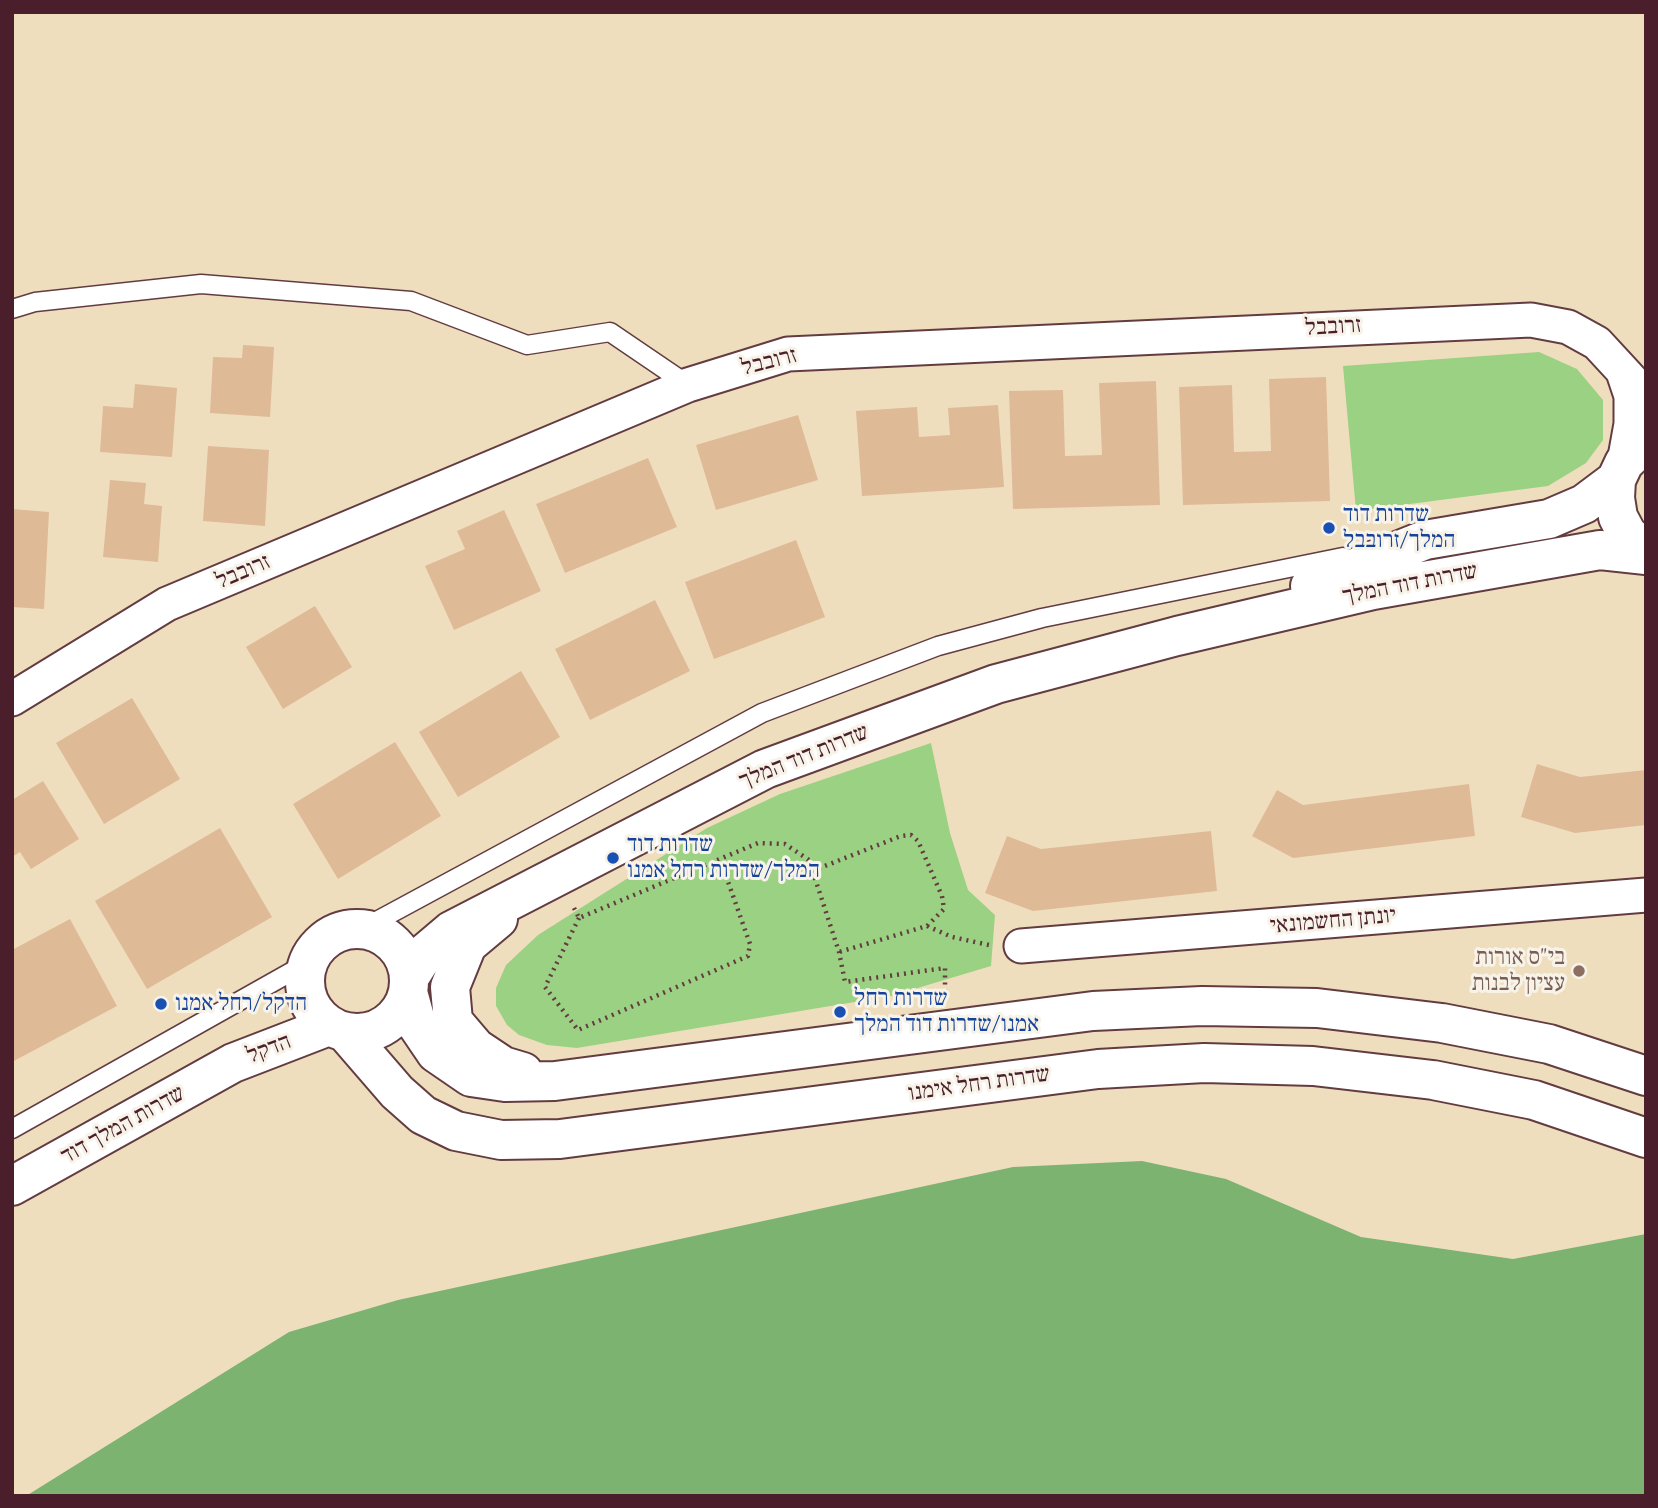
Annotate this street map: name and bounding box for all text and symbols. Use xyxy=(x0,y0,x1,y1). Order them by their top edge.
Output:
street label: זרובבל xyxy=(1304,312,1362,342)
street label: זרובבל xyxy=(738,342,800,382)
place label: שדרות דוד המלך/זרובבל xyxy=(1343,501,1455,555)
marker: שדרות דוד המלך/זרובבל xyxy=(1321,520,1337,536)
street label: זרובבל xyxy=(212,548,274,596)
street label: שדרות דוד המלך xyxy=(1340,557,1480,611)
street label: שדרות דוד המלך xyxy=(735,718,873,796)
place label: שדרות דוד המלך/שדרות רחל אמנו xyxy=(627,831,820,885)
marker: שדרות דוד המלך/שדרות רחל אמנו xyxy=(605,850,621,866)
street label: יונתן החשמונאי xyxy=(1269,902,1397,940)
place label: בי"ס אורות עציון לבנות xyxy=(1472,944,1565,998)
marker: בי"ס אורות עציון לבנות xyxy=(1571,963,1587,979)
place label: שדרות רחל אמנו/שדרות דוד המלך xyxy=(854,985,1039,1039)
place label: הדקל/רחל אמנו xyxy=(175,990,307,1018)
marker: הדקל/רחל אמנו xyxy=(153,996,169,1012)
marker: שדרות רחל אמנו/שדרות דוד המלך xyxy=(832,1004,848,1020)
street label: הדקל xyxy=(243,1028,295,1070)
street label: שדרות רחל אימנו xyxy=(906,1060,1052,1108)
street label: שדרות המלך דוד xyxy=(56,1080,190,1170)

